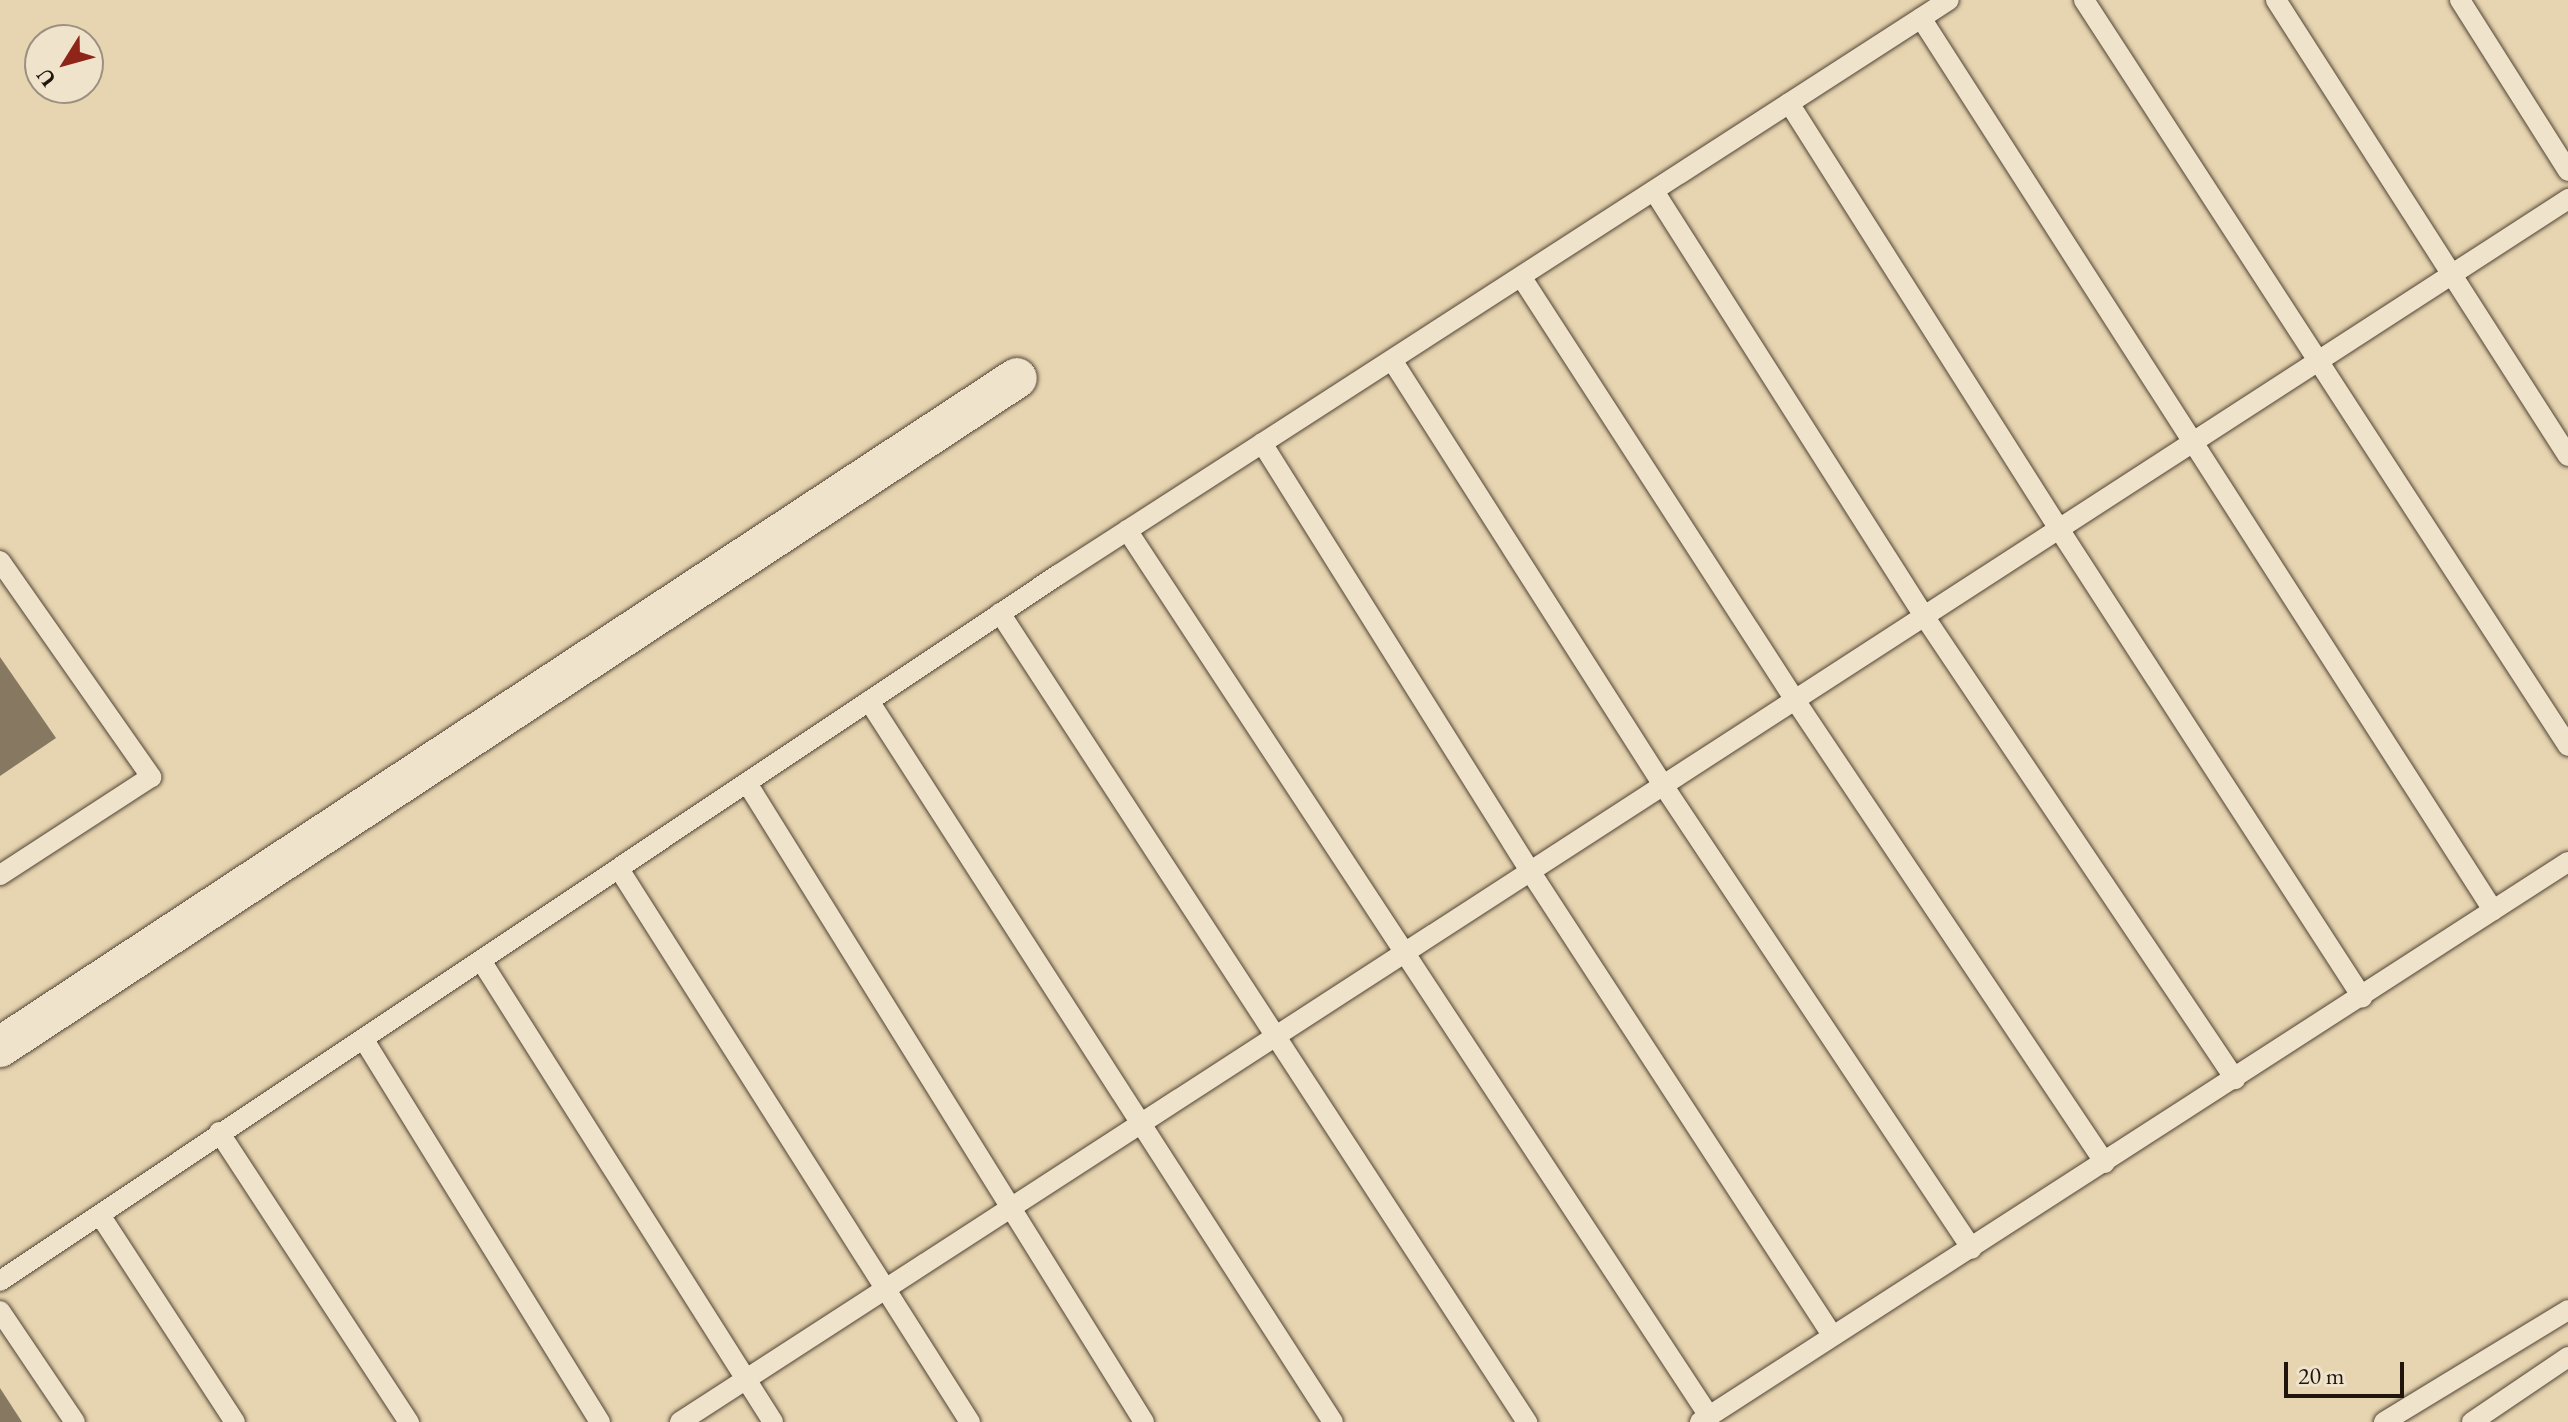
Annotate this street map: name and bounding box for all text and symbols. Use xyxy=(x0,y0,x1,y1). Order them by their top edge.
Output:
north arrow xyxy=(24,24,104,104)
text: U xyxy=(30,62,63,93)
scale bar xyxy=(2288,1346,2408,1396)
text: 20 m xyxy=(2298,1360,2345,1391)

